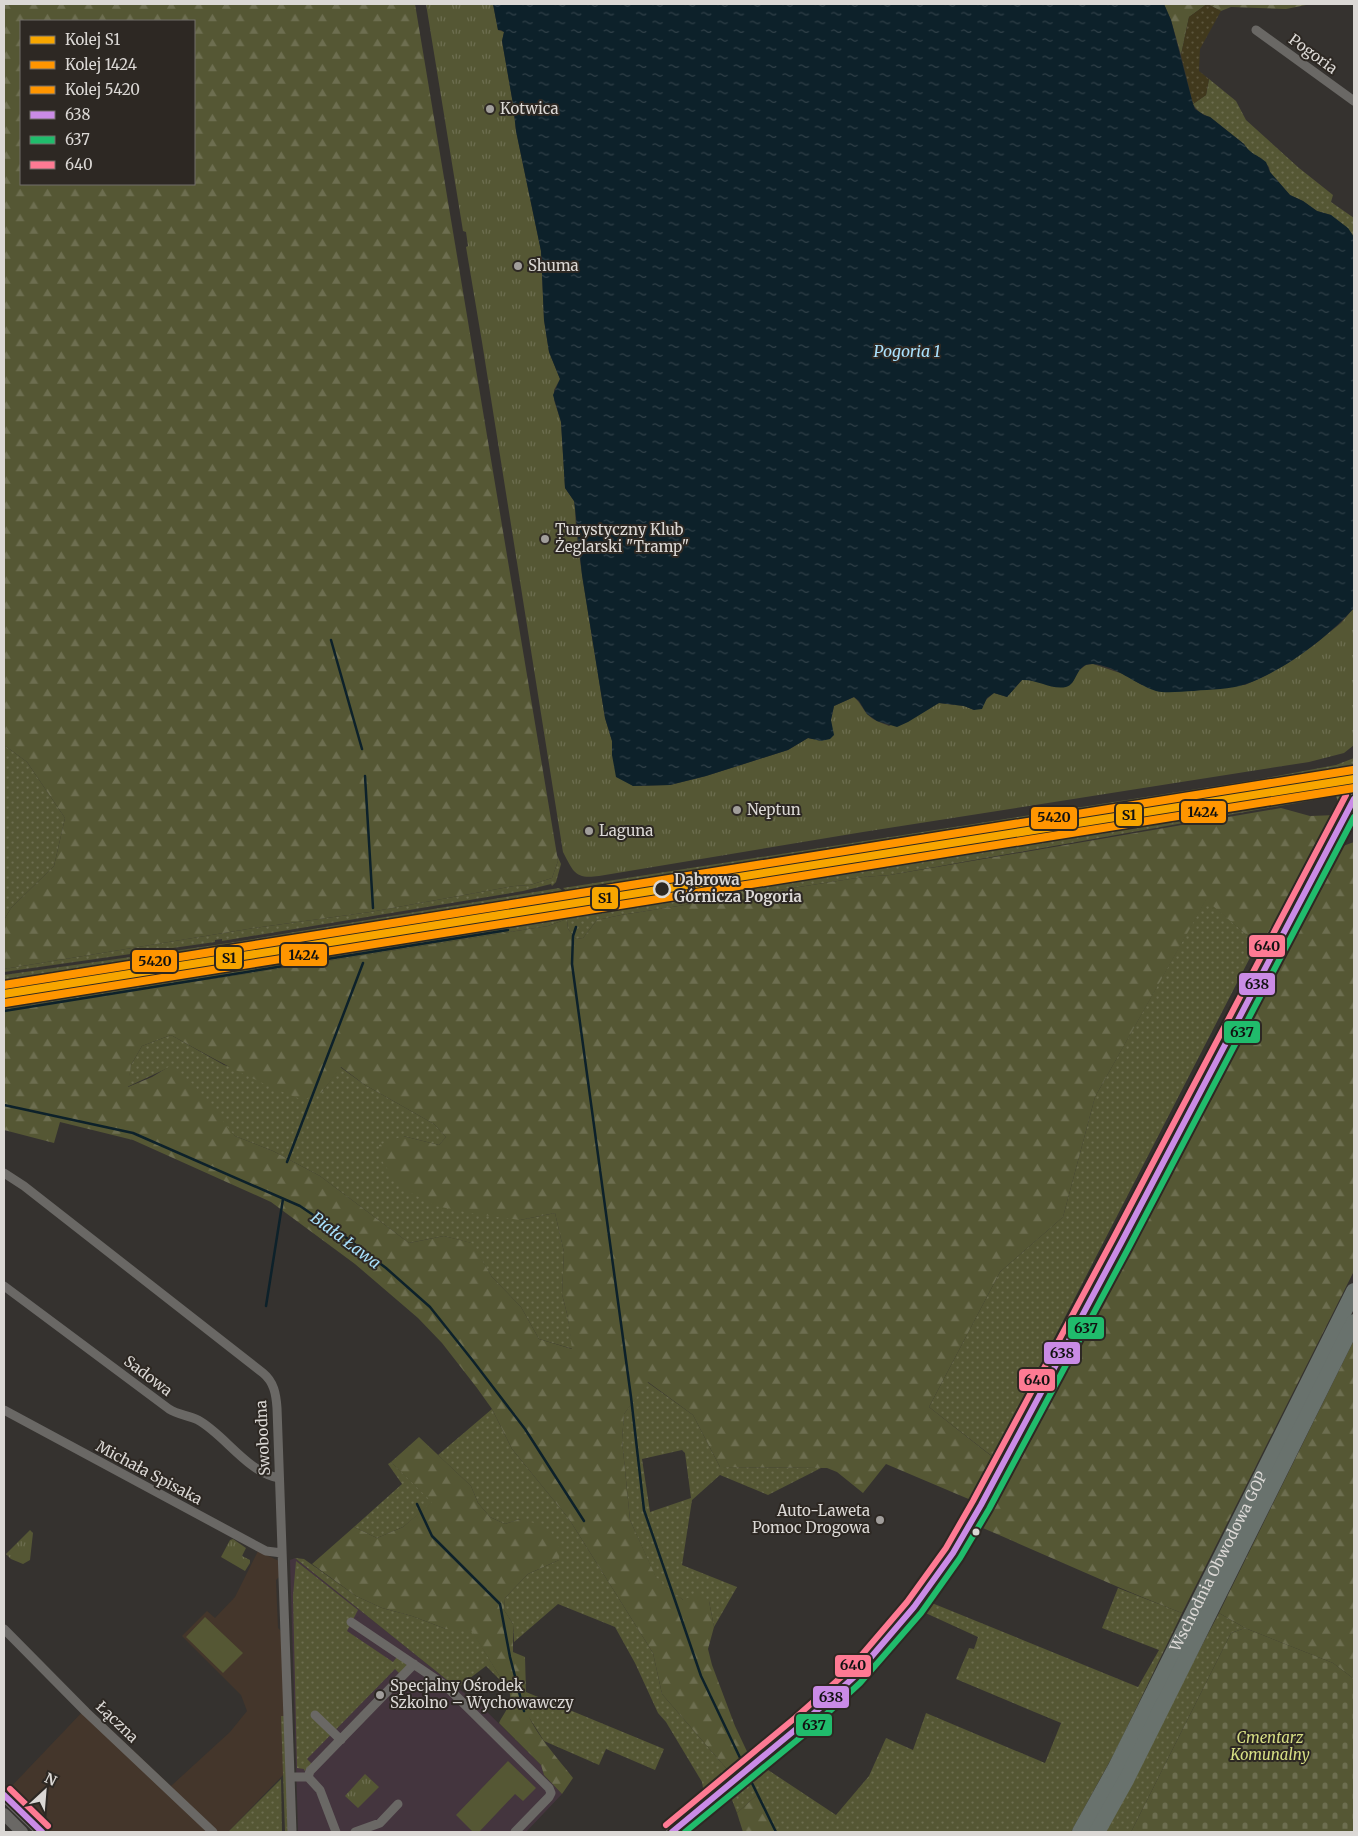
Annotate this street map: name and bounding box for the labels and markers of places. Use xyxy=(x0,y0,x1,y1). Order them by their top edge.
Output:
place label: Kotwica xyxy=(500,99,558,118)
marker: Kotwica xyxy=(484,103,496,115)
place label: Shuma xyxy=(528,256,579,275)
marker: Shuma xyxy=(512,260,524,272)
place label: Turystyczny Klub Żeglarski "Tramp" xyxy=(555,520,689,556)
marker: Turystyczny Klub Żeglarski "Tramp" xyxy=(539,533,551,545)
place label: Neptun xyxy=(747,800,801,819)
marker: Neptun xyxy=(731,804,743,816)
place label: Laguna xyxy=(599,821,653,840)
marker: Laguna xyxy=(583,825,595,837)
place label: Dąbrowa Górnicza Pogoria xyxy=(674,870,803,906)
marker: Dąbrowa Górnicza Pogoria xyxy=(653,880,671,898)
place label: Auto-Laweta Pomoc Drogowa xyxy=(752,1501,870,1537)
marker: Auto-Laweta Pomoc Drogowa xyxy=(874,1514,886,1526)
unlabelled marker xyxy=(971,1527,981,1537)
place label: Specjalny Ośrodek Szkolno – Wychowawczy xyxy=(390,1676,574,1712)
marker: Specjalny Ośrodek Szkolno – Wychowawczy xyxy=(374,1689,386,1701)

